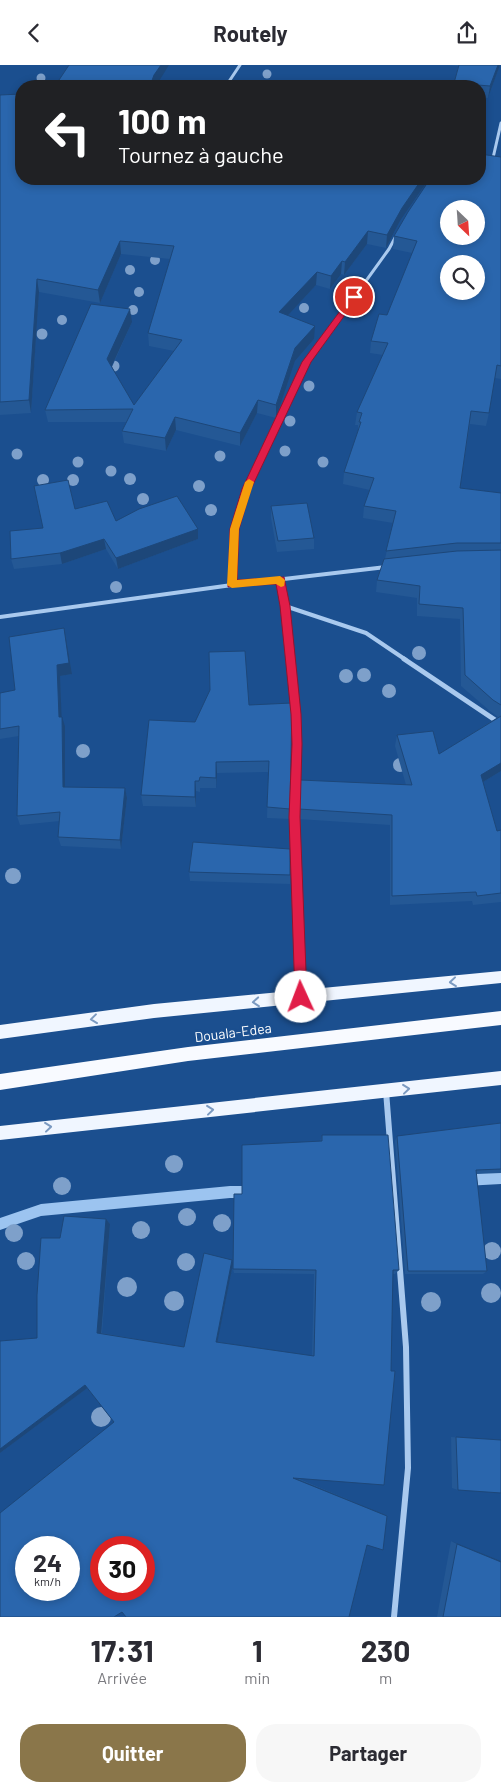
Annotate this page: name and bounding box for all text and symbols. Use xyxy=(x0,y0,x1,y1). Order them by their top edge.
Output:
icon: back xyxy=(20,19,48,47)
icon: share xyxy=(453,19,481,47)
text: Routely xyxy=(213,20,288,46)
text: 100 m xyxy=(118,99,207,141)
icon: left xyxy=(35,100,100,165)
text: Tournez à gauche xyxy=(118,141,284,167)
north arrow xyxy=(440,200,485,245)
map controls xyxy=(440,200,485,300)
button: search xyxy=(440,255,485,300)
pin xyxy=(333,276,375,318)
icon: arrive xyxy=(340,283,368,311)
position arrow xyxy=(274,970,326,1022)
one-way arrow xyxy=(448,976,456,987)
one-way arrow xyxy=(252,996,260,1007)
one-way arrow xyxy=(90,1013,98,1024)
street label: Douala-Edea xyxy=(194,1019,272,1045)
one-way arrow xyxy=(403,1084,411,1095)
one-way arrow xyxy=(206,1105,214,1116)
one-way arrow xyxy=(45,1122,53,1133)
speed limit sign: 30 xyxy=(90,1536,155,1601)
text: 24 xyxy=(33,1547,62,1577)
text: km/h xyxy=(34,1574,61,1588)
text: 17:31 xyxy=(91,1632,154,1668)
text: 1 xyxy=(252,1632,263,1668)
text: 230 xyxy=(361,1632,410,1668)
text: Arrivée xyxy=(97,1668,147,1687)
text: min xyxy=(244,1668,270,1687)
text: m xyxy=(379,1668,392,1687)
button: Quitter xyxy=(20,1724,246,1782)
button: Partager xyxy=(256,1724,481,1782)

